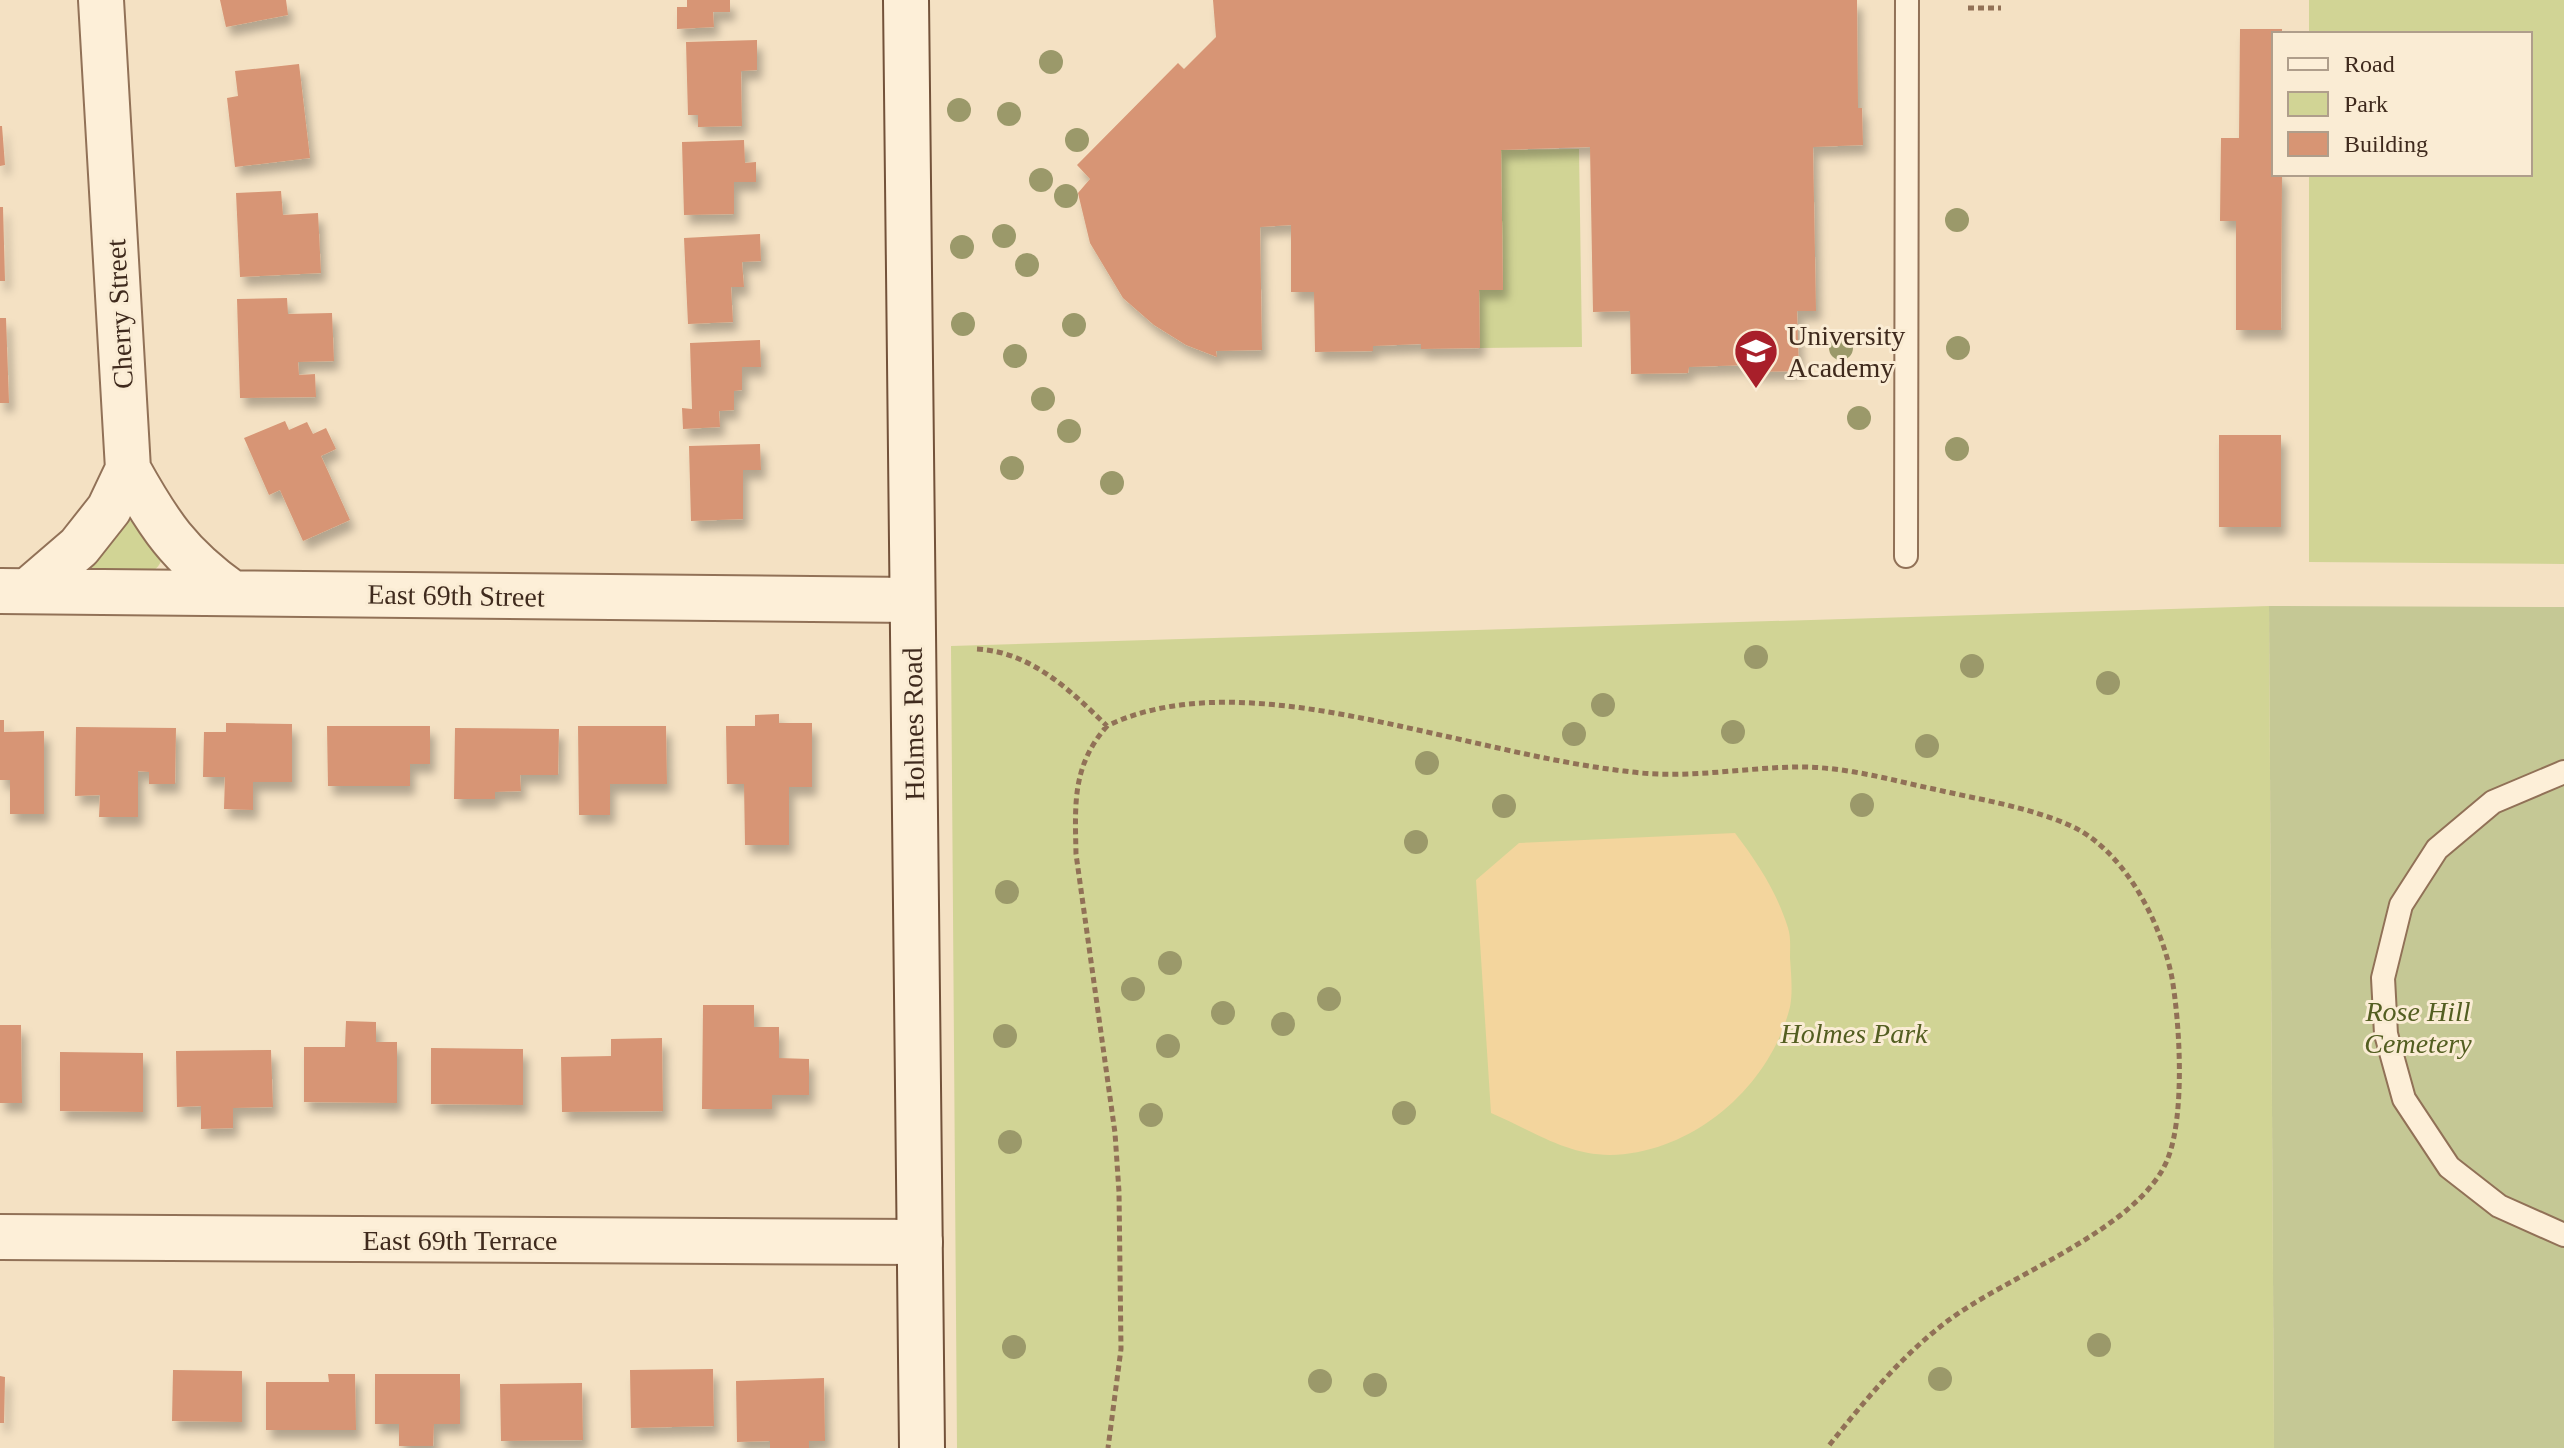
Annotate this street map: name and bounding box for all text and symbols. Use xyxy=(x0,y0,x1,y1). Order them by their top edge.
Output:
legend xyxy=(2272,32,2532,176)
text: Road xyxy=(2344,51,2395,77)
text: Park xyxy=(2344,91,2388,117)
text: Building xyxy=(2344,131,2428,157)
street label: Cherry Street xyxy=(100,238,139,390)
place label: University Academy xyxy=(1787,320,1905,383)
school or university icon: University Academy xyxy=(1732,327,1780,390)
street label: East 69th Street xyxy=(367,578,545,613)
street label: Holmes Road xyxy=(897,647,930,801)
park label: Rose Hill Cemetery xyxy=(2364,996,2472,1059)
park label: Holmes Park xyxy=(1780,1018,1928,1049)
street label: East 69th Terrace xyxy=(363,1225,558,1256)

